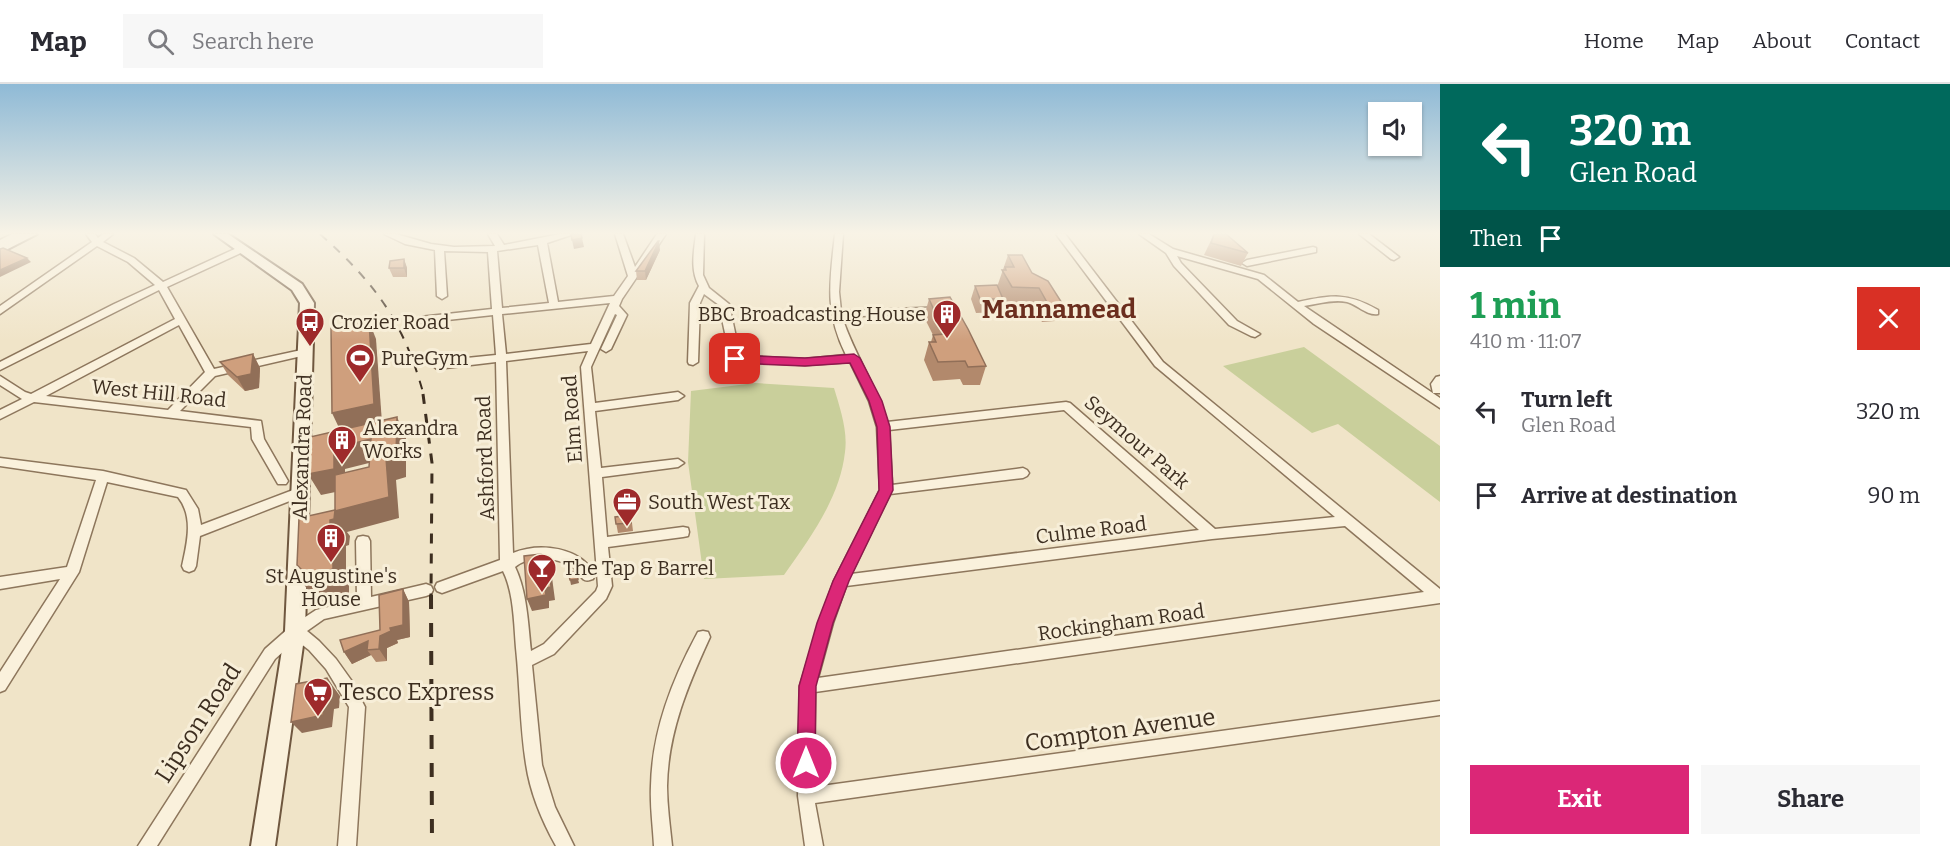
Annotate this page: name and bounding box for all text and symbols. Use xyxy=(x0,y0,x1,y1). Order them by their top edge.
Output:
search box xyxy=(123,14,543,68)
text: Map xyxy=(30,25,87,58)
icon: search xyxy=(144,25,177,58)
text: Search here xyxy=(192,28,314,55)
text: Home xyxy=(1584,28,1644,54)
text: Map xyxy=(1677,28,1719,54)
text: About xyxy=(1752,28,1812,54)
text: Contact xyxy=(1845,28,1920,54)
map controls xyxy=(1368,102,1422,156)
button: sound xyxy=(1368,102,1422,156)
text: 320 m xyxy=(1569,106,1691,156)
icon: left xyxy=(1470,108,1548,186)
text: Glen Road xyxy=(1569,157,1697,189)
icon: arrive xyxy=(1534,222,1567,255)
text: Then xyxy=(1470,225,1522,252)
text: 1 min xyxy=(1470,284,1561,328)
button: close xyxy=(1857,287,1920,350)
district label: Mannamead xyxy=(982,294,1136,325)
building icon: BBC Broadcasting House xyxy=(931,298,963,340)
place label: BBC Broadcasting House xyxy=(698,302,926,326)
bus stop icon: Crozier Road xyxy=(294,306,326,348)
place label: Crozier Road xyxy=(331,310,450,334)
text: 410 m · 11:07 xyxy=(1470,329,1581,353)
pin xyxy=(709,333,760,384)
sports icon: PureGym xyxy=(344,342,376,384)
icon: arrive xyxy=(718,342,751,375)
place label: PureGym xyxy=(381,346,468,370)
street label: Alexandra Road xyxy=(287,373,317,520)
street label: West Hill Road xyxy=(91,374,228,412)
street label: Elm Road xyxy=(557,374,587,464)
text: Turn left xyxy=(1521,386,1613,413)
street label: Seymour Park xyxy=(1080,390,1195,494)
street label: Ashford Road xyxy=(471,395,499,521)
icon: left xyxy=(1470,395,1503,428)
text: 320 m xyxy=(1856,398,1920,425)
text: Glen Road xyxy=(1521,413,1616,437)
place label: Alexandra Works xyxy=(363,416,458,463)
building icon: Alexandra Works xyxy=(326,424,358,466)
icon: arrive xyxy=(1470,479,1503,512)
text: Arrive at destination xyxy=(1521,482,1737,509)
text: 90 m xyxy=(1868,482,1920,509)
office icon: South West Tax xyxy=(611,486,643,528)
place label: South West Tax xyxy=(648,490,790,514)
street label: Culme Road xyxy=(1034,511,1148,549)
building icon: St Augustine's House xyxy=(315,522,347,564)
bar icon: The Tap & Barrel xyxy=(526,552,558,594)
place label: The Tap & Barrel xyxy=(563,556,714,580)
place label: St Augustine's House xyxy=(265,564,397,611)
street label: Rockingham Road xyxy=(1036,598,1206,646)
street label: Lipson Road xyxy=(149,658,247,788)
supermarket icon: Tesco Express xyxy=(302,676,334,718)
place label: Tesco Express xyxy=(339,678,495,706)
street label: Compton Avenue xyxy=(1023,703,1217,757)
position arrow xyxy=(774,731,838,795)
button: Exit xyxy=(1470,765,1689,834)
button: Share xyxy=(1701,765,1920,834)

